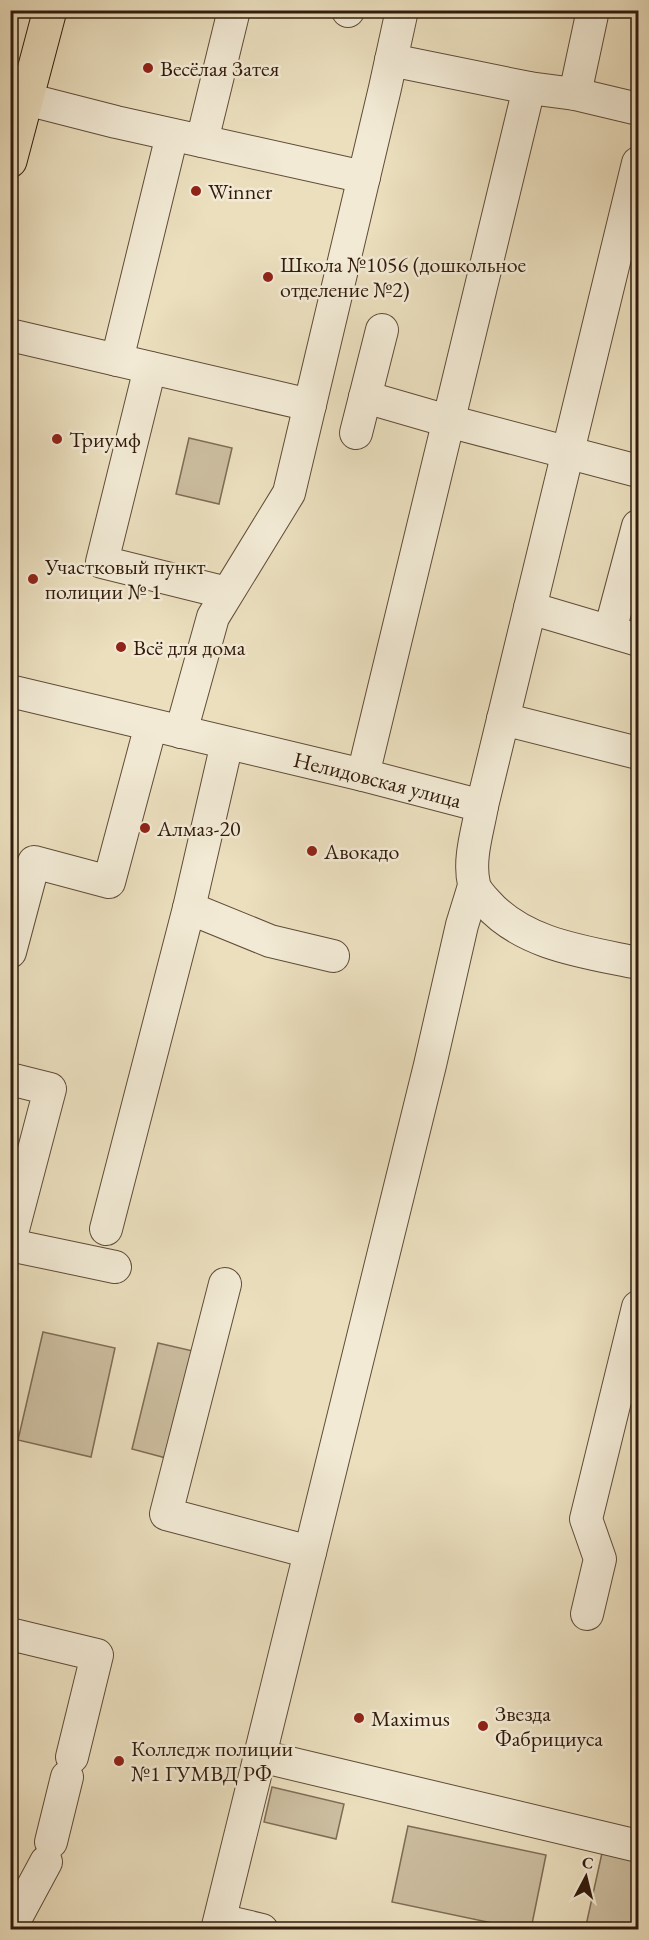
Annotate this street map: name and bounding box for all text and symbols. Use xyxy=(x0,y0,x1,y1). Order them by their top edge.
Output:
place label: Весёлая Затея xyxy=(160,54,280,83)
marker: Весёлая Затея xyxy=(141,61,155,75)
place label: Winner xyxy=(208,177,273,206)
marker: Winner xyxy=(189,184,203,198)
place label: Школа №1056 (дошкольное отделение №2) xyxy=(280,250,527,304)
marker: Школа №1056 (дошкольное отделение №2) xyxy=(261,270,275,284)
place label: Триумф xyxy=(69,425,141,454)
marker: Триумф xyxy=(50,432,64,446)
place label: Участковый пункт полиции № 1 xyxy=(44,552,206,606)
marker: Участковый пункт полиции № 1 xyxy=(26,572,40,586)
place label: Всё для дома xyxy=(133,633,246,662)
marker: Всё для дома xyxy=(114,640,128,654)
street label: Нелидовская улица xyxy=(291,744,465,815)
place label: Алмаз-20 xyxy=(156,814,241,843)
marker: Алмаз-20 xyxy=(138,821,152,835)
place label: Авокадо xyxy=(323,837,399,866)
marker: Авокадо xyxy=(305,844,319,858)
place label: Звезда Фабрициуса xyxy=(495,1699,603,1753)
place label: Maximus xyxy=(371,1704,450,1733)
marker: Maximus xyxy=(352,1711,366,1725)
marker: Звезда Фабрициуса xyxy=(476,1719,490,1733)
place label: Колледж полиции №1 ГУМВД РФ xyxy=(131,1734,294,1788)
marker: Колледж полиции №1 ГУМВД РФ xyxy=(112,1754,126,1768)
north arrow xyxy=(556,1847,616,1907)
text: С xyxy=(581,1851,595,1874)

